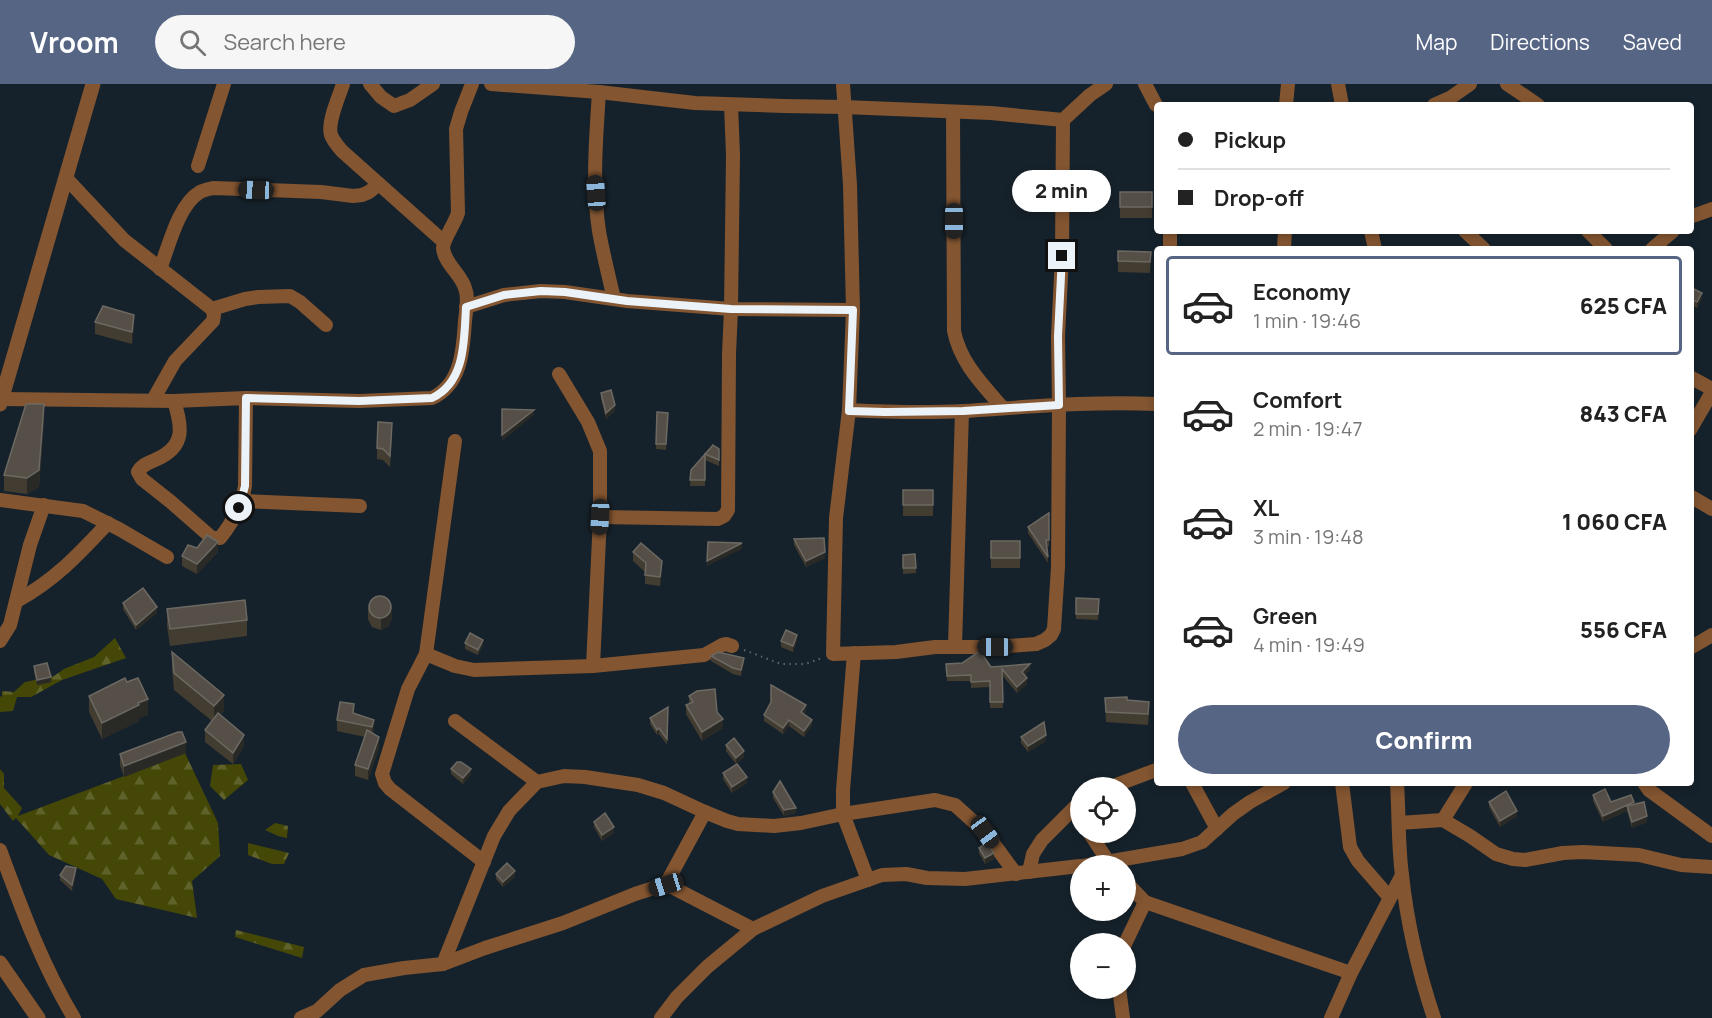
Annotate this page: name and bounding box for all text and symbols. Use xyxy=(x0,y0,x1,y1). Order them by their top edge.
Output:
search box xyxy=(155,15,575,69)
text: Vroom xyxy=(30,23,119,61)
icon: search xyxy=(176,26,209,59)
text: Search here xyxy=(224,27,346,57)
text: Map xyxy=(1416,28,1457,56)
text: Directions xyxy=(1490,28,1590,56)
text: Saved xyxy=(1623,28,1682,56)
text: Pickup xyxy=(1214,125,1286,155)
callout: 2 min xyxy=(1012,169,1112,211)
car xyxy=(586,174,606,212)
text: 2 min xyxy=(1035,177,1088,204)
car xyxy=(238,180,274,200)
text: Drop-off xyxy=(1214,183,1304,213)
car xyxy=(945,203,963,239)
route end xyxy=(1048,242,1075,269)
text: Economy xyxy=(1253,277,1351,307)
icon: car xyxy=(1181,279,1235,333)
text: 625 CFA xyxy=(1580,291,1667,321)
text: 1 min · 19:46 xyxy=(1253,307,1361,334)
text: Comfort xyxy=(1253,385,1342,415)
icon: car xyxy=(1181,387,1235,441)
text: 843 CFA xyxy=(1579,399,1667,429)
text: 2 min · 19:47 xyxy=(1253,415,1362,442)
text: XL xyxy=(1253,493,1279,523)
route start xyxy=(225,494,252,521)
icon: car xyxy=(1181,495,1235,549)
car xyxy=(590,499,610,535)
text: 1 060 CFA xyxy=(1562,507,1667,537)
text: 3 min · 19:48 xyxy=(1253,523,1364,550)
text: Green xyxy=(1253,601,1318,631)
icon: car xyxy=(1181,603,1235,657)
text: 556 CFA xyxy=(1580,615,1667,645)
text: 4 min · 19:49 xyxy=(1253,631,1365,658)
car xyxy=(977,638,1013,656)
button: Confirm xyxy=(1178,705,1670,774)
map controls xyxy=(1070,777,1136,999)
button: locate xyxy=(1070,777,1136,843)
car xyxy=(967,812,1003,852)
button: + xyxy=(1070,855,1136,921)
car xyxy=(646,871,686,899)
button: − xyxy=(1070,933,1136,999)

